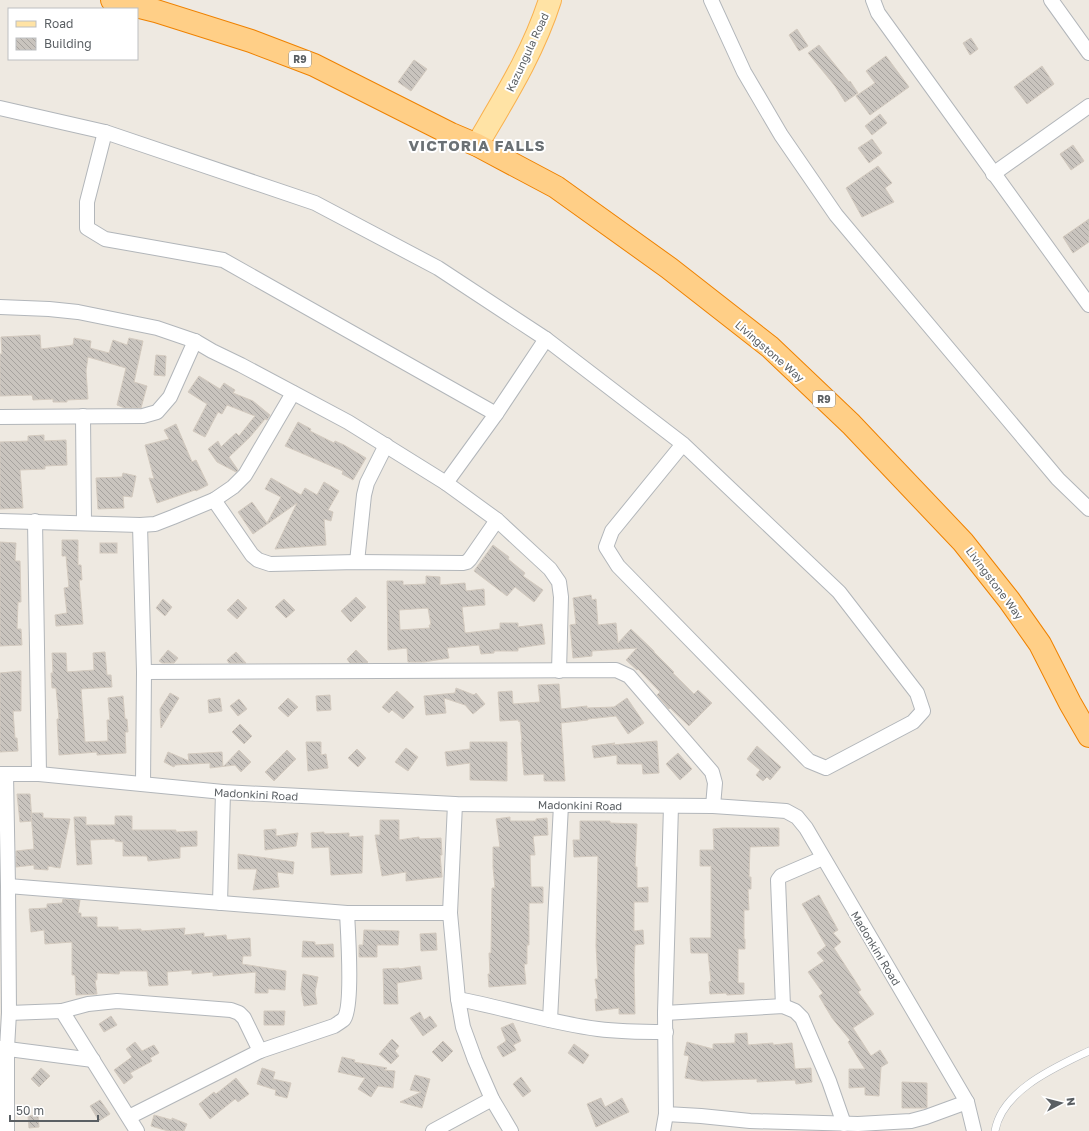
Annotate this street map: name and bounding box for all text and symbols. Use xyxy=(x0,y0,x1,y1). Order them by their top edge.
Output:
legend xyxy=(8,8,138,60)
street label: Kazungula Road xyxy=(503,10,551,94)
text: Road xyxy=(44,16,73,31)
text: Building xyxy=(44,36,92,51)
road number: R9 xyxy=(289,51,311,67)
district label: VICTORIA FALLS xyxy=(408,136,546,154)
street label: Livingstone Way xyxy=(733,318,807,384)
road number: R9 xyxy=(813,391,835,407)
street label: Livingstone Way xyxy=(964,544,1026,622)
street label: Madonkini Road xyxy=(214,785,298,803)
street label: Madonkini Road xyxy=(538,798,622,812)
street label: Madonkini Road xyxy=(849,908,903,988)
north arrow xyxy=(1041,1083,1081,1123)
scale bar xyxy=(10,1097,98,1123)
text: N xyxy=(1064,1097,1078,1107)
text: 50 m xyxy=(16,1103,44,1118)

